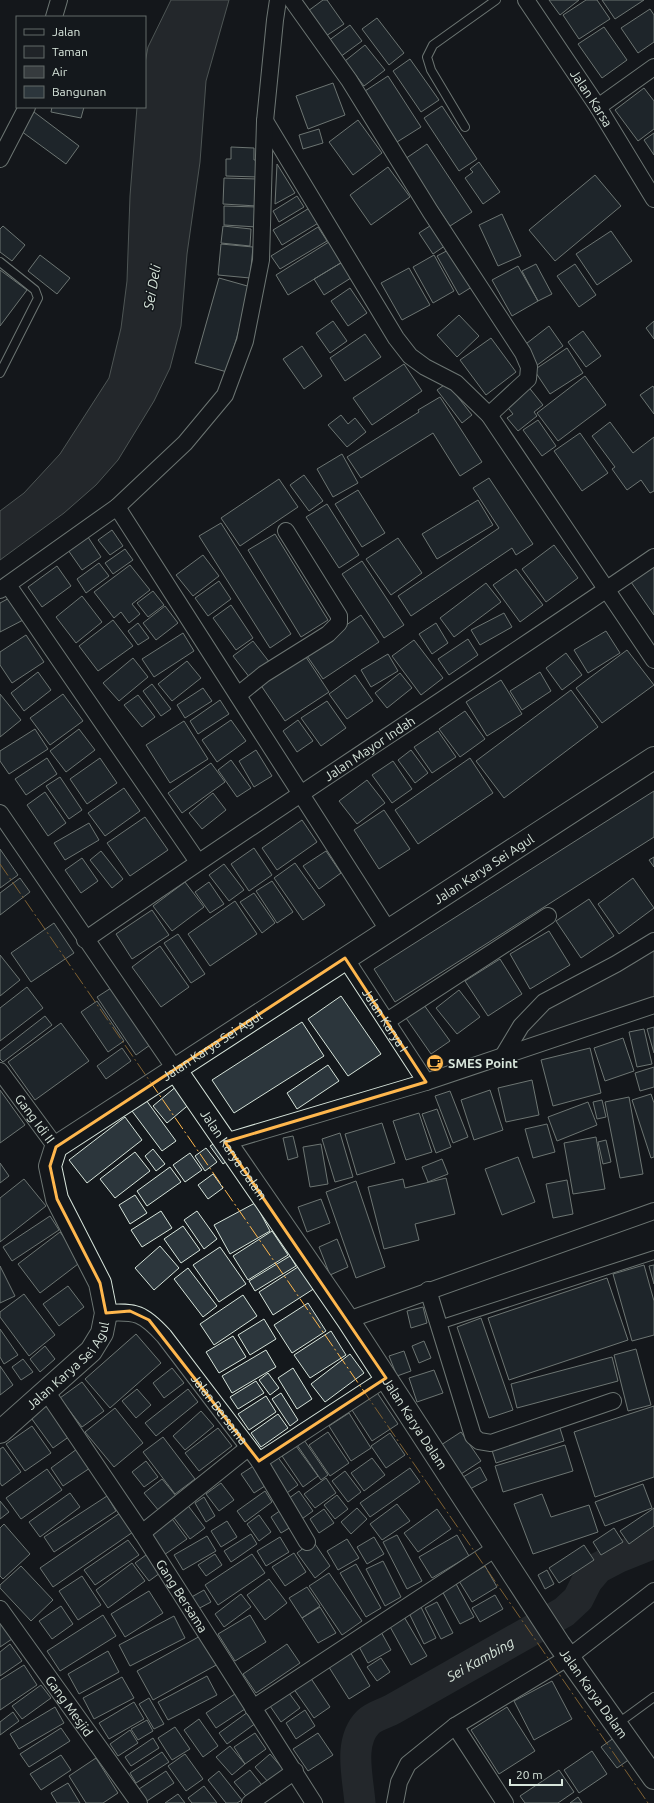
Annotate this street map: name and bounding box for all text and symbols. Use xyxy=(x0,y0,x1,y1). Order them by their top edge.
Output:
legend xyxy=(16,16,146,108)
text: Jalan xyxy=(52,25,80,38)
text: Taman xyxy=(52,45,88,58)
text: Air xyxy=(52,65,68,78)
street label: Jalan Karsa xyxy=(568,67,615,129)
text: Bangunan xyxy=(52,85,106,98)
water label: Sei Deli xyxy=(140,263,164,312)
street label: Jalan Mayor Indah xyxy=(321,713,417,783)
street label: Jalan Karya Sei Agul xyxy=(431,831,537,906)
street label: Jalan Karya I xyxy=(360,986,411,1054)
street label: Jalan Karya Sei Agul xyxy=(159,1008,265,1083)
cafe icon: SMES Point xyxy=(425,1053,445,1073)
place label: SMES Point xyxy=(448,1056,518,1070)
street label: Gang Idi II xyxy=(12,1091,58,1146)
street label: Jalan Karya Dalam xyxy=(198,1107,270,1202)
street label: Jalan Karya Sei Agul xyxy=(24,1320,111,1412)
street label: Jalan Bersama xyxy=(189,1371,251,1447)
street label: Jalan Karya Dalam xyxy=(380,1375,450,1472)
street label: Gang Bersama xyxy=(154,1557,211,1635)
water label: Sei Kambing xyxy=(443,1634,517,1685)
street label: Jalan Karya Dalam xyxy=(557,1646,631,1741)
street label: Gang Mesjid xyxy=(43,1673,96,1739)
scale bar xyxy=(510,1761,562,1787)
text: 20 m xyxy=(516,1768,543,1781)

